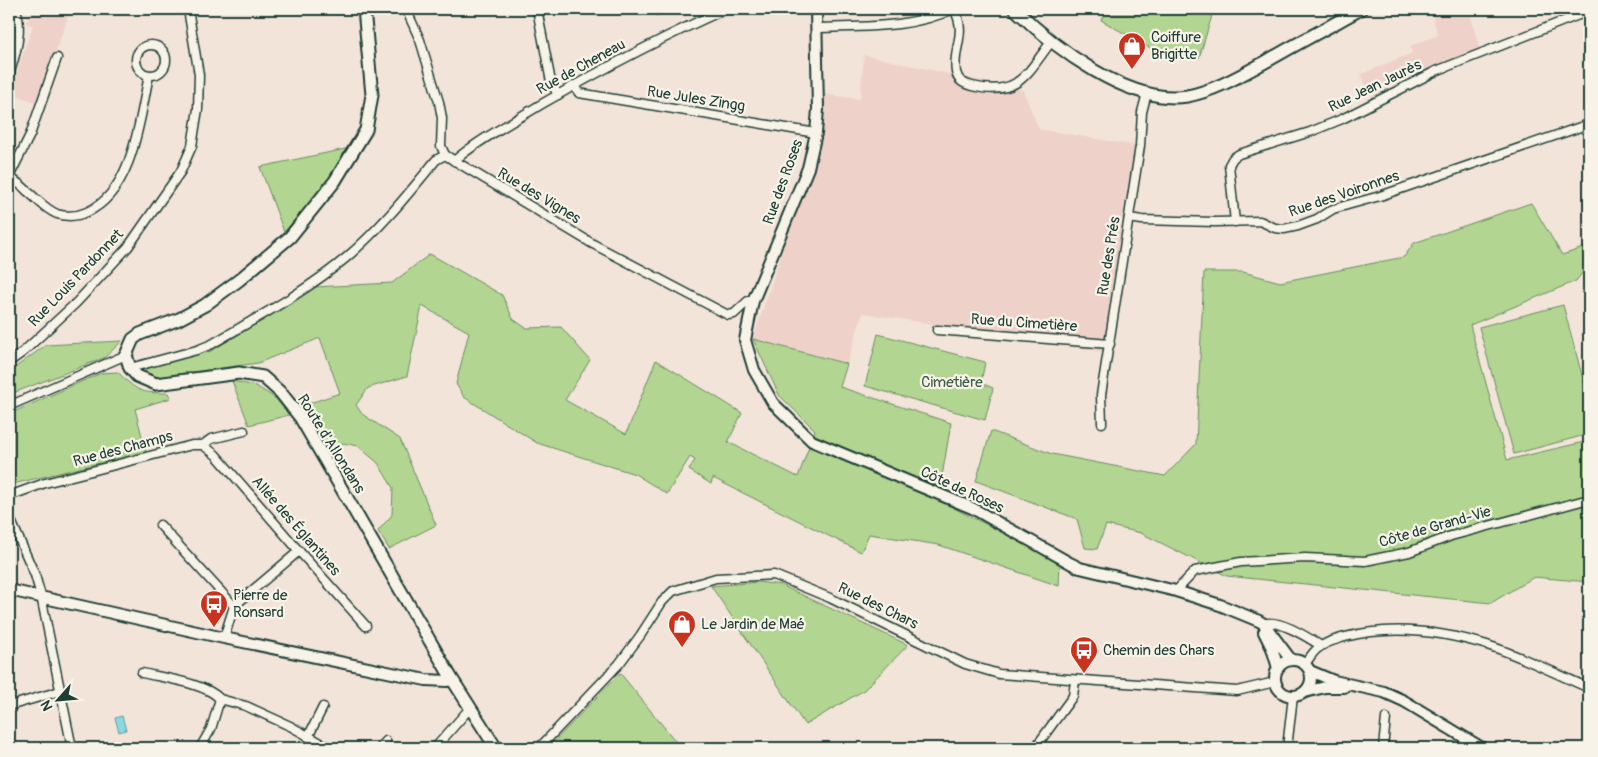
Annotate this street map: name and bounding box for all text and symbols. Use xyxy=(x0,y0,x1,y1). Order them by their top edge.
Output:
place label: Coiffure Brigitte xyxy=(1151,28,1201,64)
shop icon: Coiffure Brigitte xyxy=(1117,31,1147,70)
street label: Rue de Cheneau xyxy=(533,35,629,99)
street label: Rue Jean Jaurès xyxy=(1325,55,1425,117)
street label: Rue Jules Zingg xyxy=(646,82,746,116)
street label: Rue des Roses xyxy=(759,137,807,227)
street label: Rue des Vignes xyxy=(494,164,584,228)
street label: Rue des Voironnes xyxy=(1286,166,1402,222)
street label: Rue des Prés xyxy=(1093,215,1125,297)
street label: Rue Louis Pardonnet xyxy=(24,224,128,331)
street label: Rue du Cimetière xyxy=(970,310,1078,336)
park label: Cimetière xyxy=(921,373,983,392)
street label: Route d'Allondans xyxy=(293,391,369,497)
street label: Rue des Champs xyxy=(71,427,175,471)
street label: Côte de Roses xyxy=(917,462,1007,518)
street label: Allée des Églantines xyxy=(248,472,345,580)
street label: Côte de Grand-Vie xyxy=(1377,502,1494,552)
street label: Rue des Chars xyxy=(835,578,922,634)
place label: Pierre de Ronsard xyxy=(233,586,288,622)
bus stop icon: Pierre de Ronsard xyxy=(199,589,229,628)
shop icon: Le Jardin de Maé xyxy=(667,609,697,648)
place label: Le Jardin de Maé xyxy=(701,615,805,634)
bus stop icon: Chemin des Chars xyxy=(1069,635,1099,674)
place label: Chemin des Chars xyxy=(1103,641,1215,660)
north arrow xyxy=(32,674,82,724)
text: N xyxy=(37,698,57,714)

